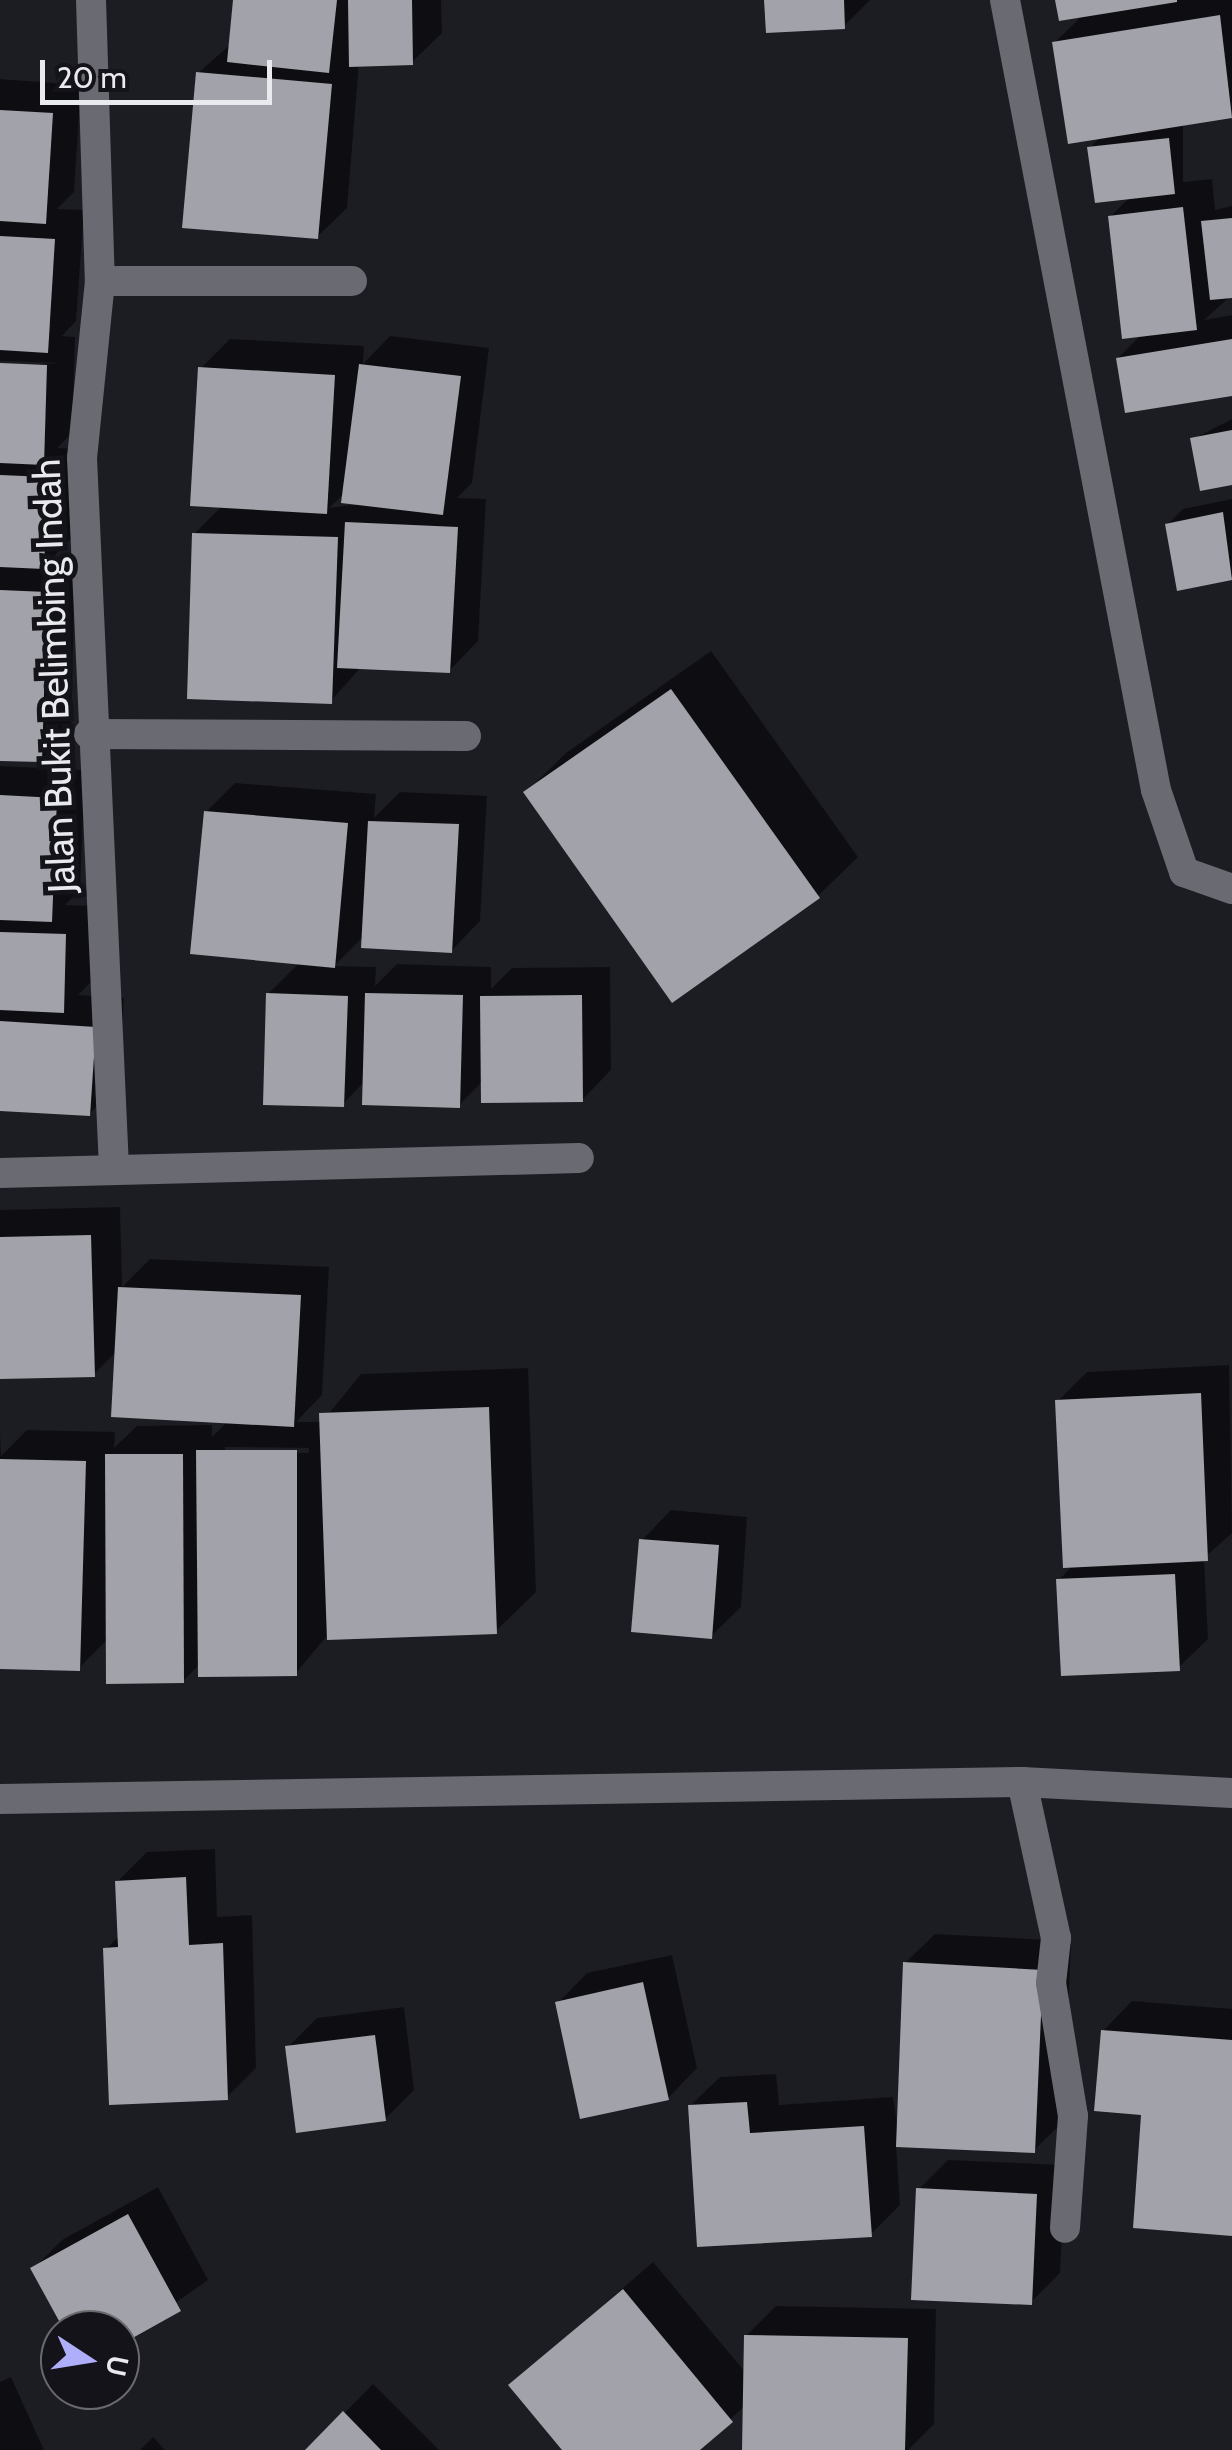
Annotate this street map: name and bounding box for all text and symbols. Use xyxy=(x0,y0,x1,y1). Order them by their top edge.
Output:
scale bar xyxy=(45,40,278,102)
text: 20 m xyxy=(57,59,127,96)
street label: Jalan Bukit Belimbing Indah xyxy=(24,458,84,894)
north arrow xyxy=(40,2310,140,2410)
text: U xyxy=(99,2352,136,2379)

